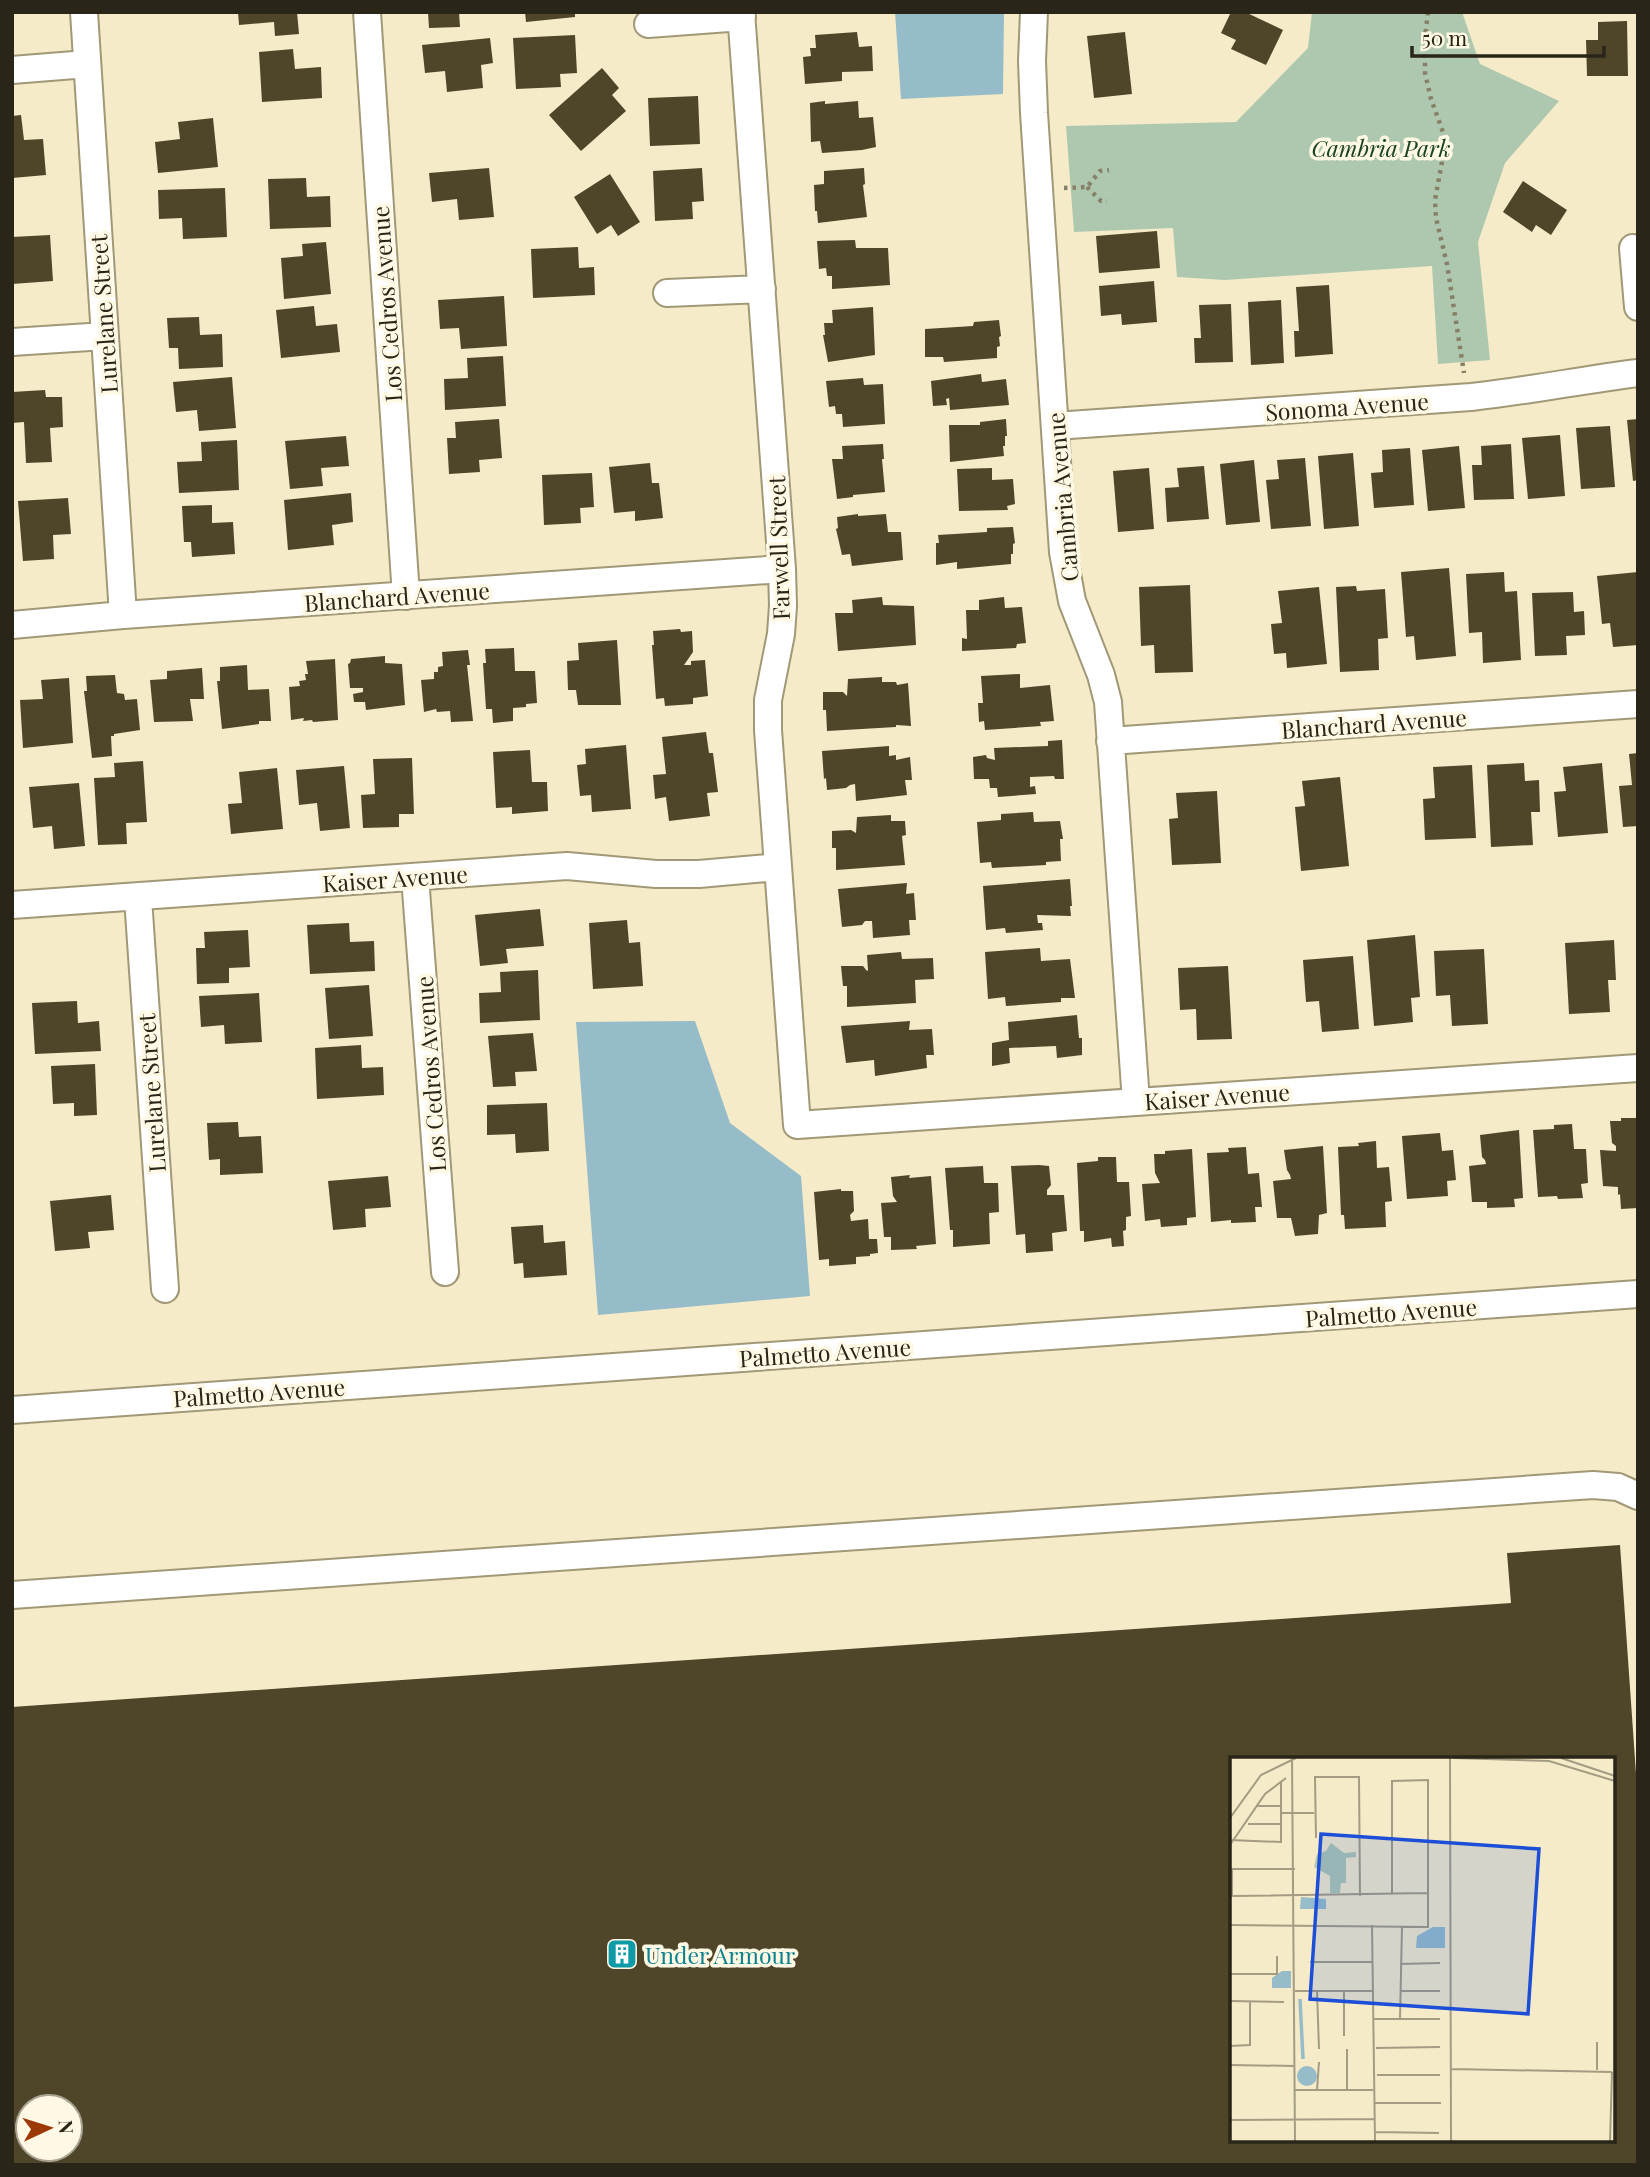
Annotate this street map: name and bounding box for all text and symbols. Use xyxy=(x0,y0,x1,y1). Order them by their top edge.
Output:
scale bar xyxy=(1412,14,1604,58)
text: 50 m xyxy=(1422,23,1468,51)
park label: Cambria Park xyxy=(1311,132,1451,163)
street label: Los Cedros Avenue xyxy=(364,205,408,403)
street label: Lurelane Street xyxy=(82,233,124,394)
street label: Sonoma Avenue xyxy=(1264,385,1430,427)
street label: Cambria Avenue xyxy=(1039,411,1085,583)
street label: Farwell Street xyxy=(760,475,796,621)
street label: Blanchard Avenue xyxy=(303,574,491,618)
street label: Blanchard Avenue xyxy=(1280,701,1468,745)
street label: Kaiser Avenue xyxy=(321,857,469,899)
street label: Los Cedros Avenue xyxy=(408,975,452,1173)
street label: Lurelane Street xyxy=(130,1012,172,1173)
street label: Kaiser Avenue xyxy=(1143,1075,1291,1117)
street label: Palmetto Avenue xyxy=(1304,1291,1478,1333)
street label: Palmetto Avenue xyxy=(738,1331,912,1373)
street label: Palmetto Avenue xyxy=(172,1371,346,1413)
inset map xyxy=(1230,1757,1615,2142)
building icon: Under Armour xyxy=(605,1937,639,1971)
place label: Under Armour xyxy=(645,1939,795,1970)
north arrow xyxy=(14,2093,84,2163)
text: N xyxy=(54,2119,80,2135)

